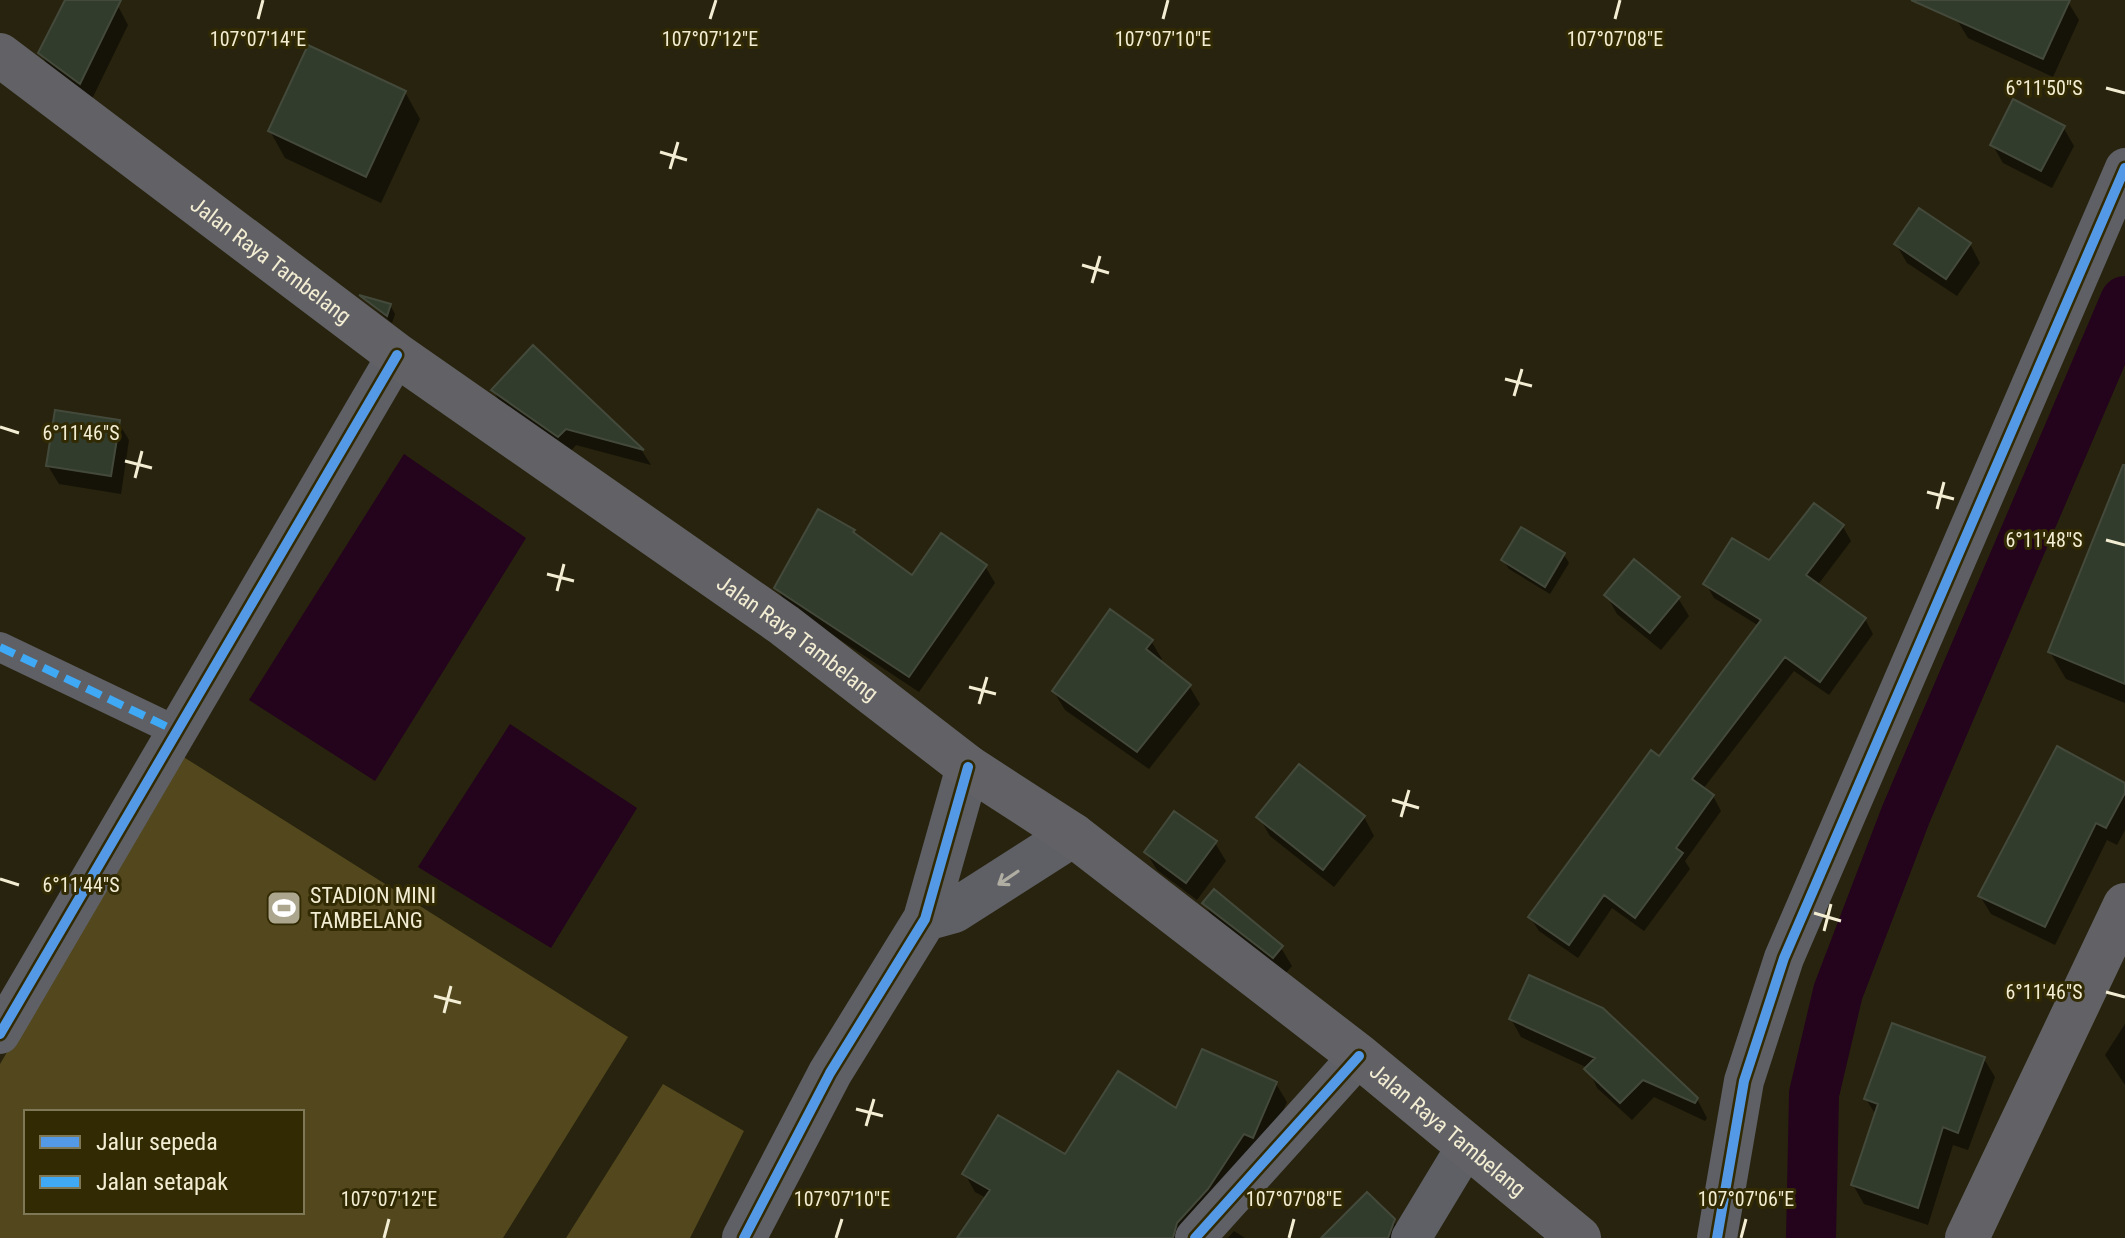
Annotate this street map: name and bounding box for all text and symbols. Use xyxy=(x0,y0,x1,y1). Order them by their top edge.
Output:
text: 107°07'14"E xyxy=(210,27,306,51)
text: 107°07'12"E xyxy=(662,27,758,51)
text: 107°07'10"E xyxy=(1115,27,1211,51)
text: 107°07'08"E xyxy=(1567,27,1663,51)
text: 6°11'50"S xyxy=(2005,76,2083,100)
street label: Jalan Raya Tambelang xyxy=(186,192,356,329)
text: 6°11'46"S xyxy=(42,421,120,445)
text: 6°11'48"S xyxy=(2005,528,2083,552)
street label: Jalan Raya Tambelang xyxy=(712,570,883,706)
one-way arrow xyxy=(997,870,1020,886)
text: 6°11'44"S xyxy=(42,873,120,897)
place label: STADION MINI TAMBELANG xyxy=(310,883,436,933)
sports icon: STADION MINI TAMBELANG xyxy=(265,889,303,927)
text: 6°11'46"S xyxy=(2005,980,2083,1004)
street label: Jalan Raya Tambelang xyxy=(1365,1058,1531,1202)
legend xyxy=(24,1110,304,1214)
text: Jalur sepeda xyxy=(96,1128,218,1156)
text: Jalan setapak xyxy=(96,1168,228,1196)
text: 107°07'12"E xyxy=(341,1187,437,1211)
text: 107°07'10"E xyxy=(794,1187,890,1211)
text: 107°07'08"E xyxy=(1246,1187,1342,1211)
text: 107°07'06"E xyxy=(1698,1187,1794,1211)

